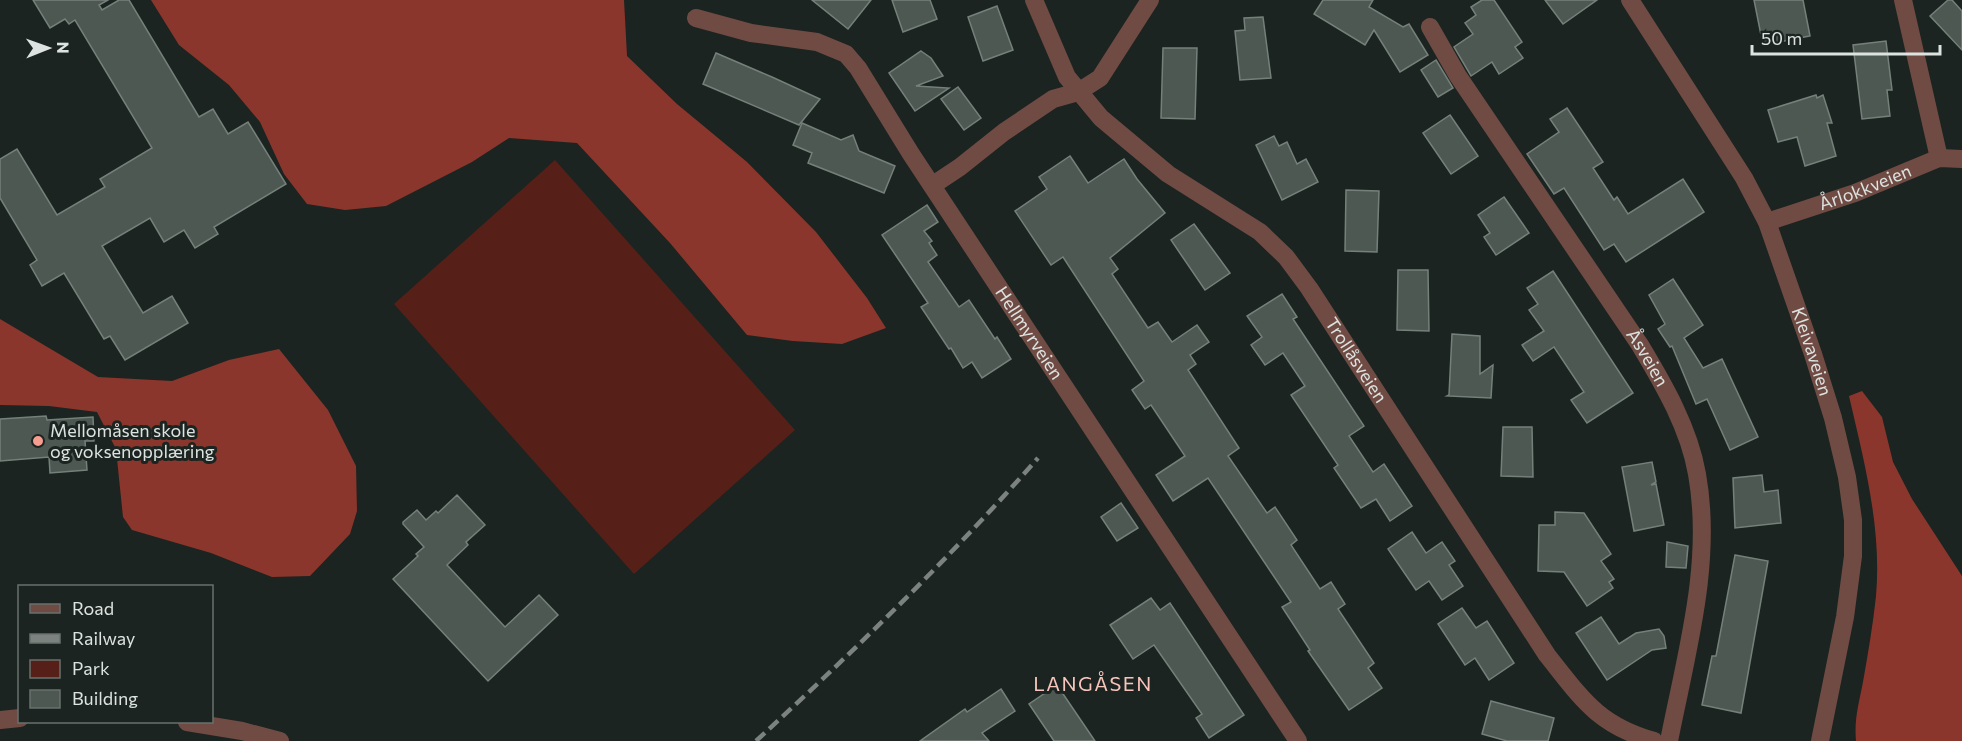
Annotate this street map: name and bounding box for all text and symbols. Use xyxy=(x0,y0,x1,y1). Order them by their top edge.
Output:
north arrow xyxy=(18,18,78,78)
scale bar xyxy=(1752,18,1940,56)
text: 50 m xyxy=(1761,27,1802,49)
text: N xyxy=(54,42,73,54)
street label: Årlokkveien xyxy=(1816,159,1914,214)
street label: Hellmyrveien xyxy=(991,282,1069,383)
street label: Kleivaveien xyxy=(1787,304,1837,398)
street label: Trollåsveien xyxy=(1321,313,1392,407)
street label: Åsveien xyxy=(1622,324,1674,390)
place label: Mellomåsen skole og voksenopplæring xyxy=(50,419,215,462)
marker: Mellomåsen skole og voksenopplæring xyxy=(31,434,45,448)
legend xyxy=(18,585,213,723)
text: Road xyxy=(72,597,114,619)
text: Railway xyxy=(72,627,135,649)
text: Park xyxy=(72,657,110,679)
district label: LANGÅSEN xyxy=(1033,671,1153,695)
text: Building xyxy=(72,687,138,709)

